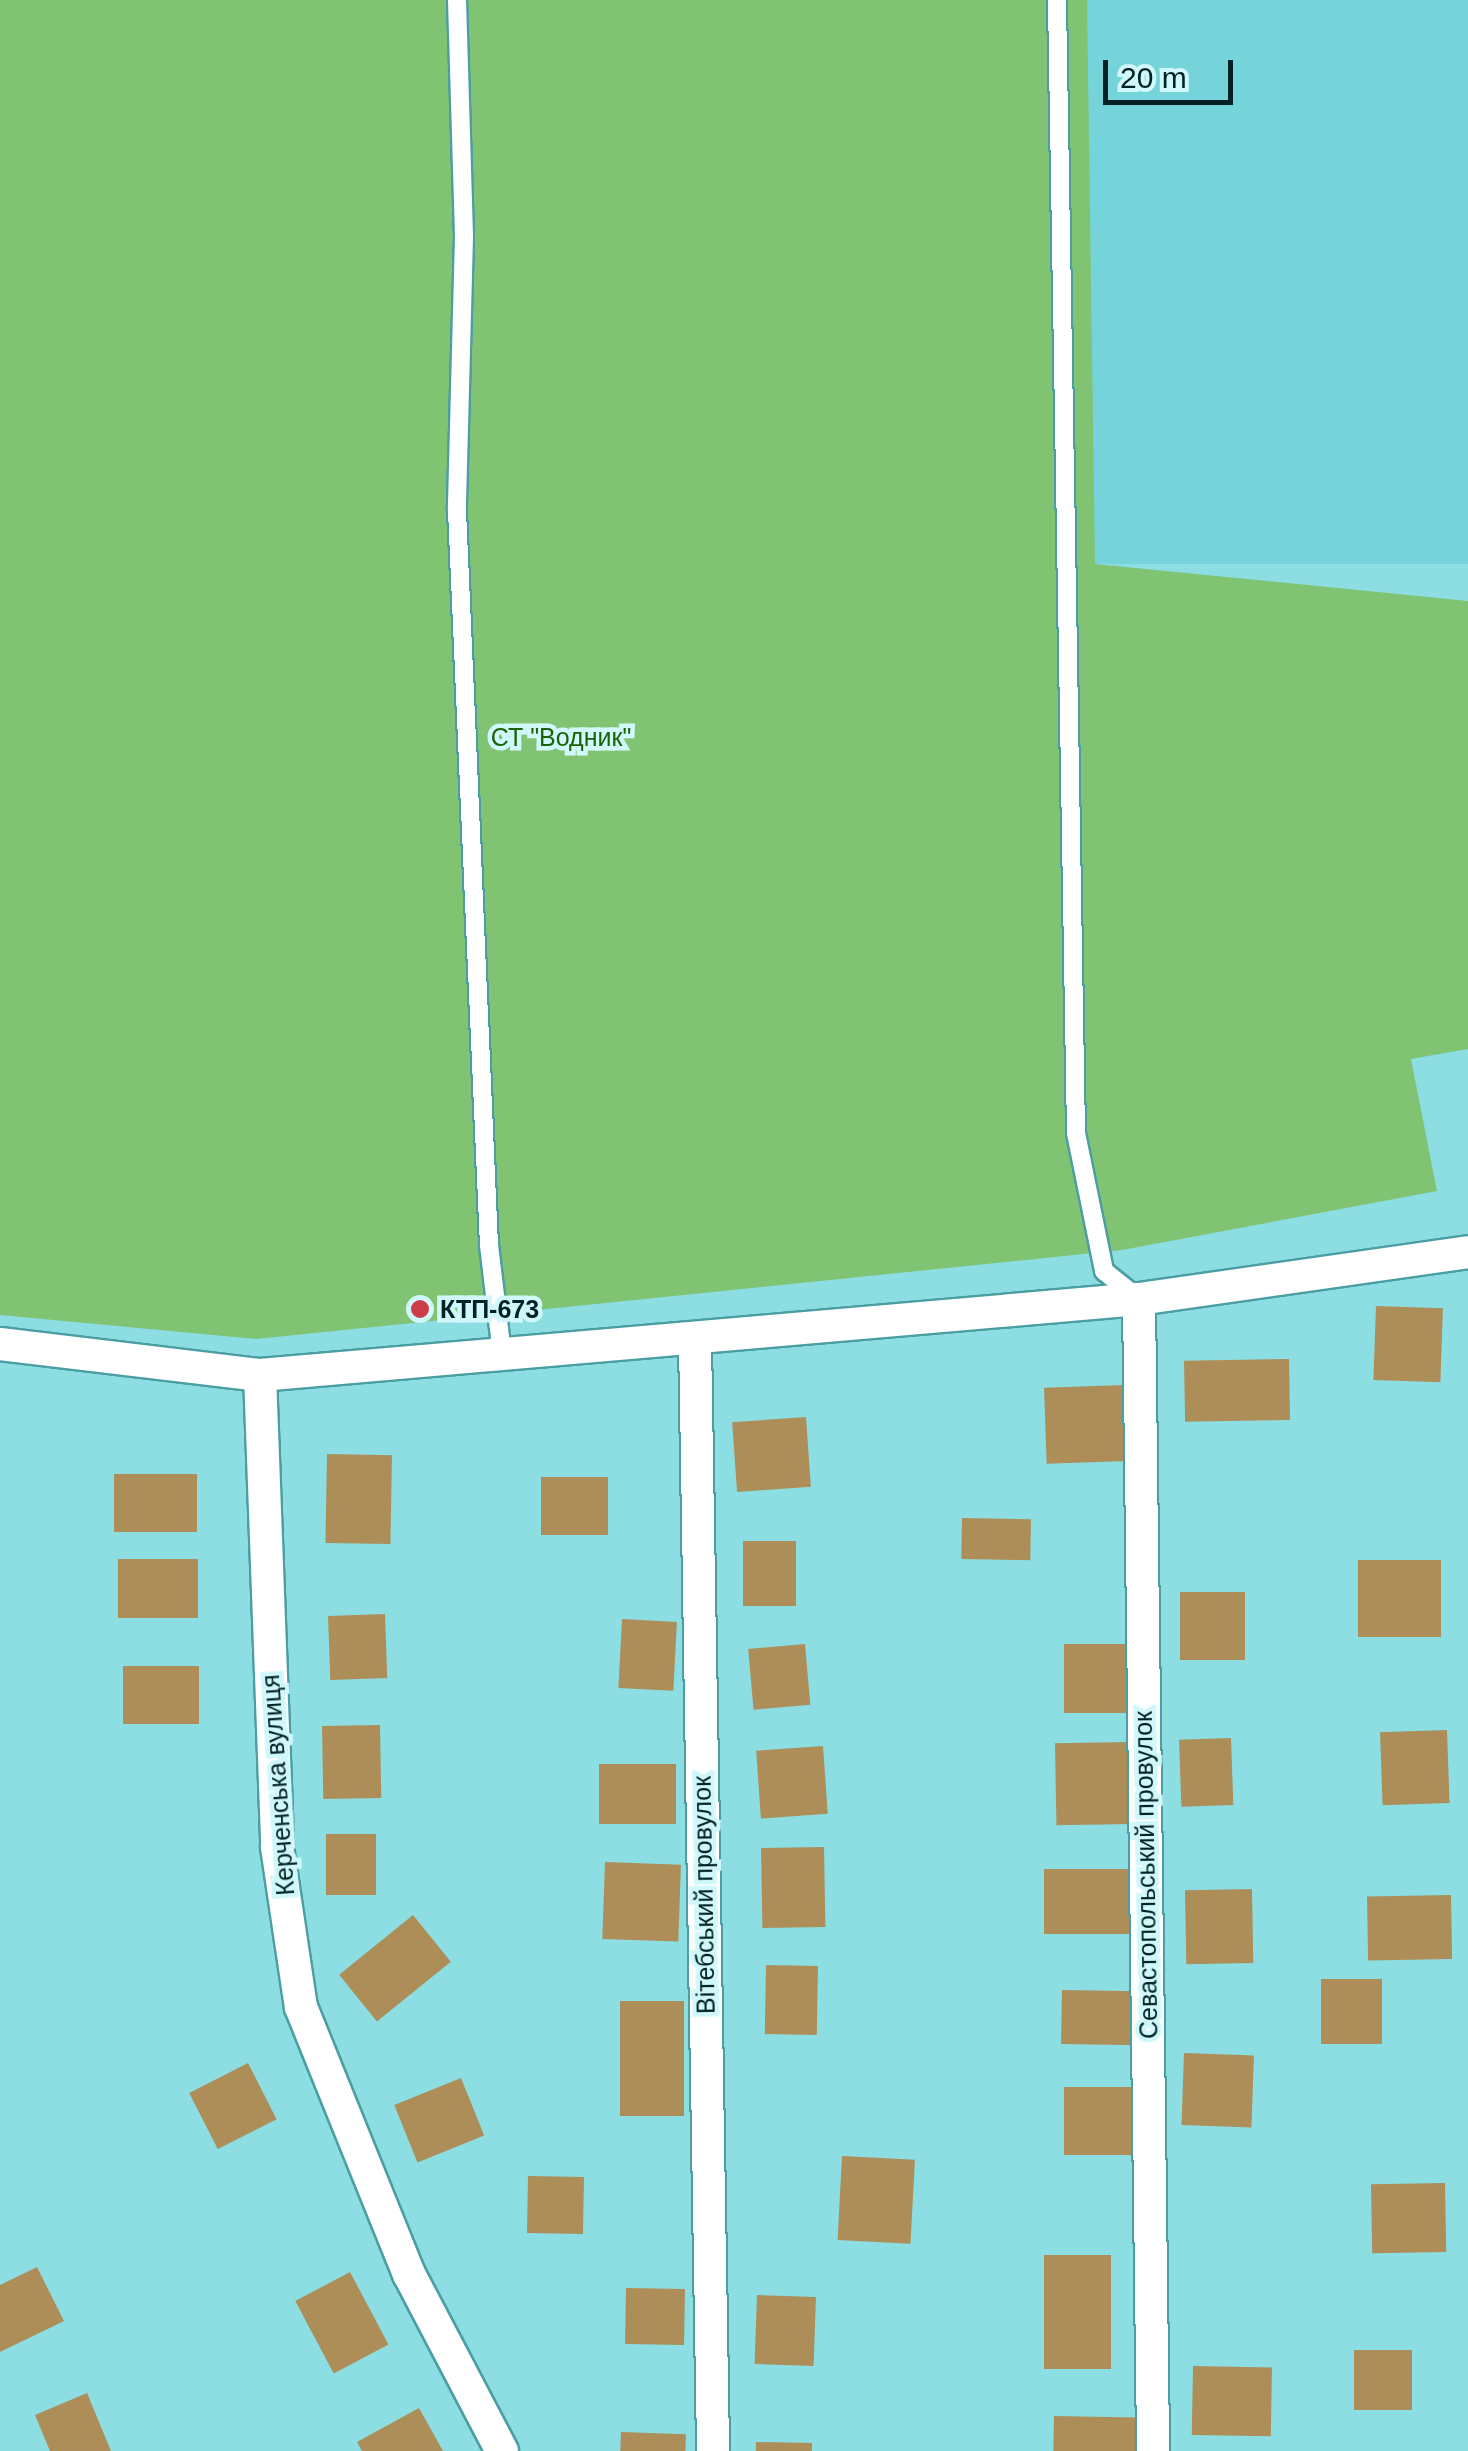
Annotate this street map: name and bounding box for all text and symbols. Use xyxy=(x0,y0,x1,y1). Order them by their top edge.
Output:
scale bar xyxy=(1108,40,1238,102)
text: 20 m xyxy=(1120,61,1187,94)
park label: СТ "Водник" xyxy=(491,722,631,752)
place label: КТП-673 xyxy=(440,1294,539,1324)
marker: КТП-673 xyxy=(409,1298,431,1320)
street label: Керченська вулиця xyxy=(255,1673,301,1897)
street label: Севастопольський провулок xyxy=(1128,1711,1164,2039)
street label: Вітебський провулок xyxy=(687,1776,721,2014)

